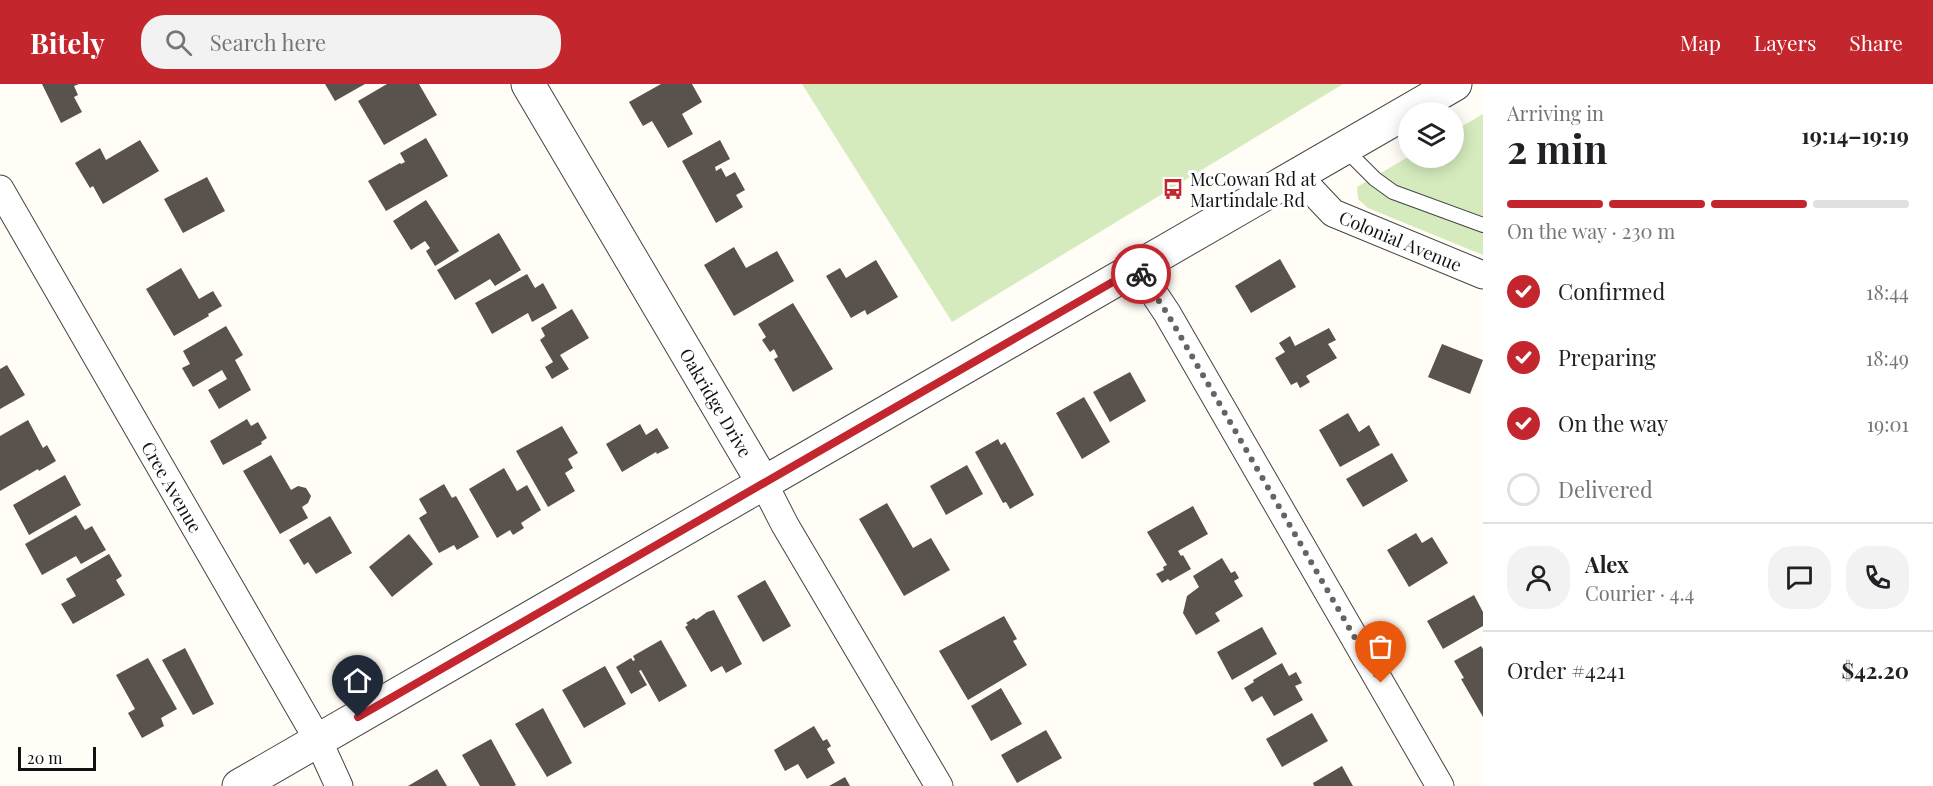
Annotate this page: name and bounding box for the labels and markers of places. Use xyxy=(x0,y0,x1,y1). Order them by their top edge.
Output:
place label: McCowan Rd at Martindale Rd xyxy=(1190,167,1317,212)
bus stop icon: McCowan Rd at Martindale Rd xyxy=(1161,177,1185,201)
pin xyxy=(1355,621,1406,683)
pin xyxy=(332,655,383,717)

